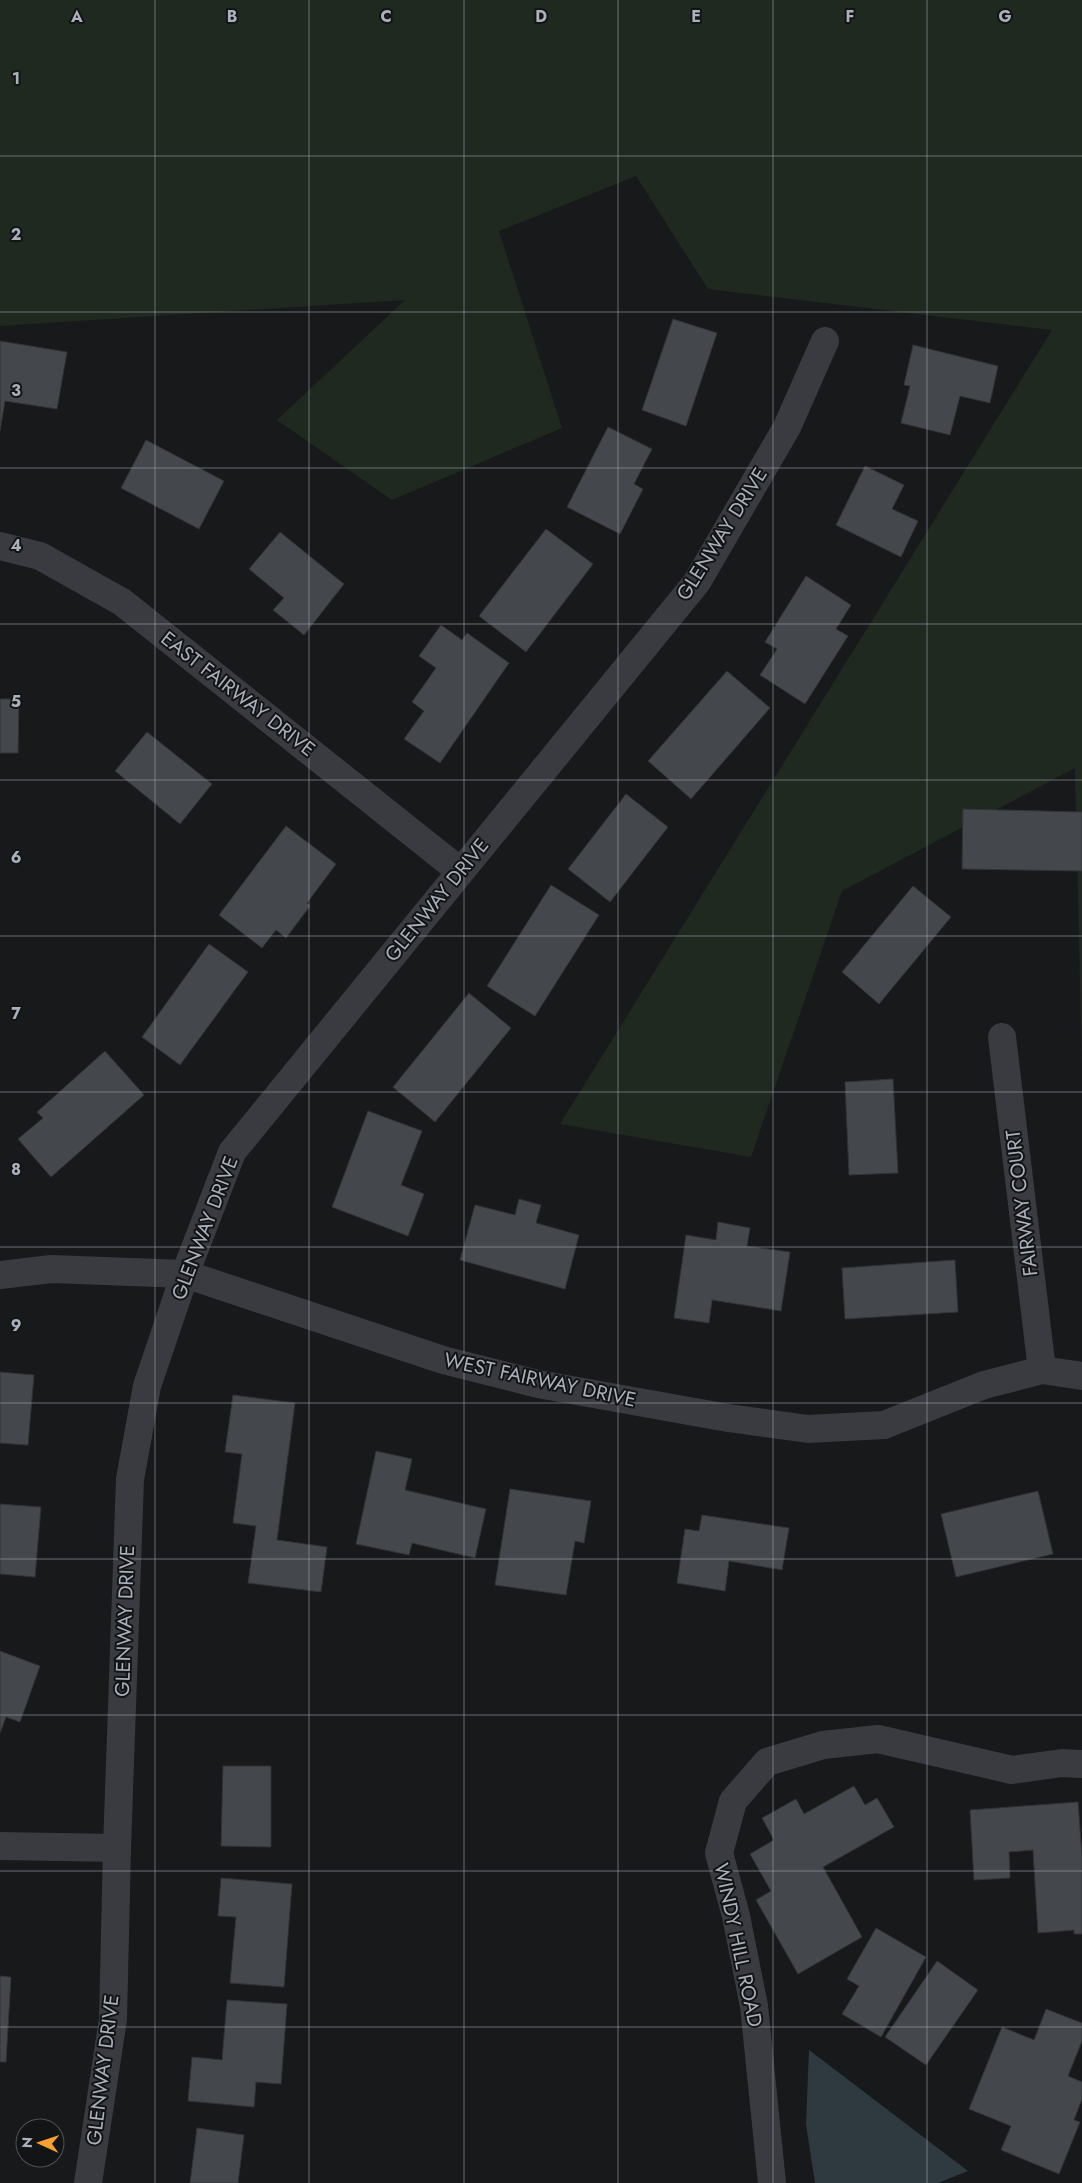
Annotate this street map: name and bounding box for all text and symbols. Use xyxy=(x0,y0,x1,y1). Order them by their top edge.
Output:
text: A xyxy=(70,5,83,28)
text: B xyxy=(227,5,237,28)
text: C xyxy=(380,5,392,28)
text: D xyxy=(535,5,547,28)
text: E xyxy=(691,5,701,28)
text: F xyxy=(846,5,854,28)
text: G xyxy=(998,5,1012,28)
text: 1 xyxy=(12,67,20,90)
text: 2 xyxy=(11,223,21,246)
text: 3 xyxy=(11,379,21,402)
street label: GLENWAY DRIVE xyxy=(669,462,775,606)
text: 4 xyxy=(10,534,22,557)
street label: EAST FAIRWAY DRIVE xyxy=(155,624,321,764)
text: 5 xyxy=(11,690,21,713)
street label: GLENWAY DRIVE xyxy=(378,832,496,968)
text: 6 xyxy=(11,846,21,869)
text: 7 xyxy=(11,1002,21,1025)
street label: FAIRWAY COURT xyxy=(999,1127,1045,1278)
street label: GLENWAY DRIVE xyxy=(164,1152,246,1304)
text: 8 xyxy=(11,1158,21,1181)
text: 9 xyxy=(11,1314,21,1337)
street label: WEST FAIRWAY DRIVE xyxy=(441,1345,639,1415)
street label: GLENWAY DRIVE xyxy=(108,1545,142,1697)
street label: WINDY HILL ROAD xyxy=(706,1860,770,2030)
street label: GLENWAY DRIVE xyxy=(79,1993,127,2147)
north arrow xyxy=(15,2118,65,2168)
text: N xyxy=(17,2136,37,2148)

